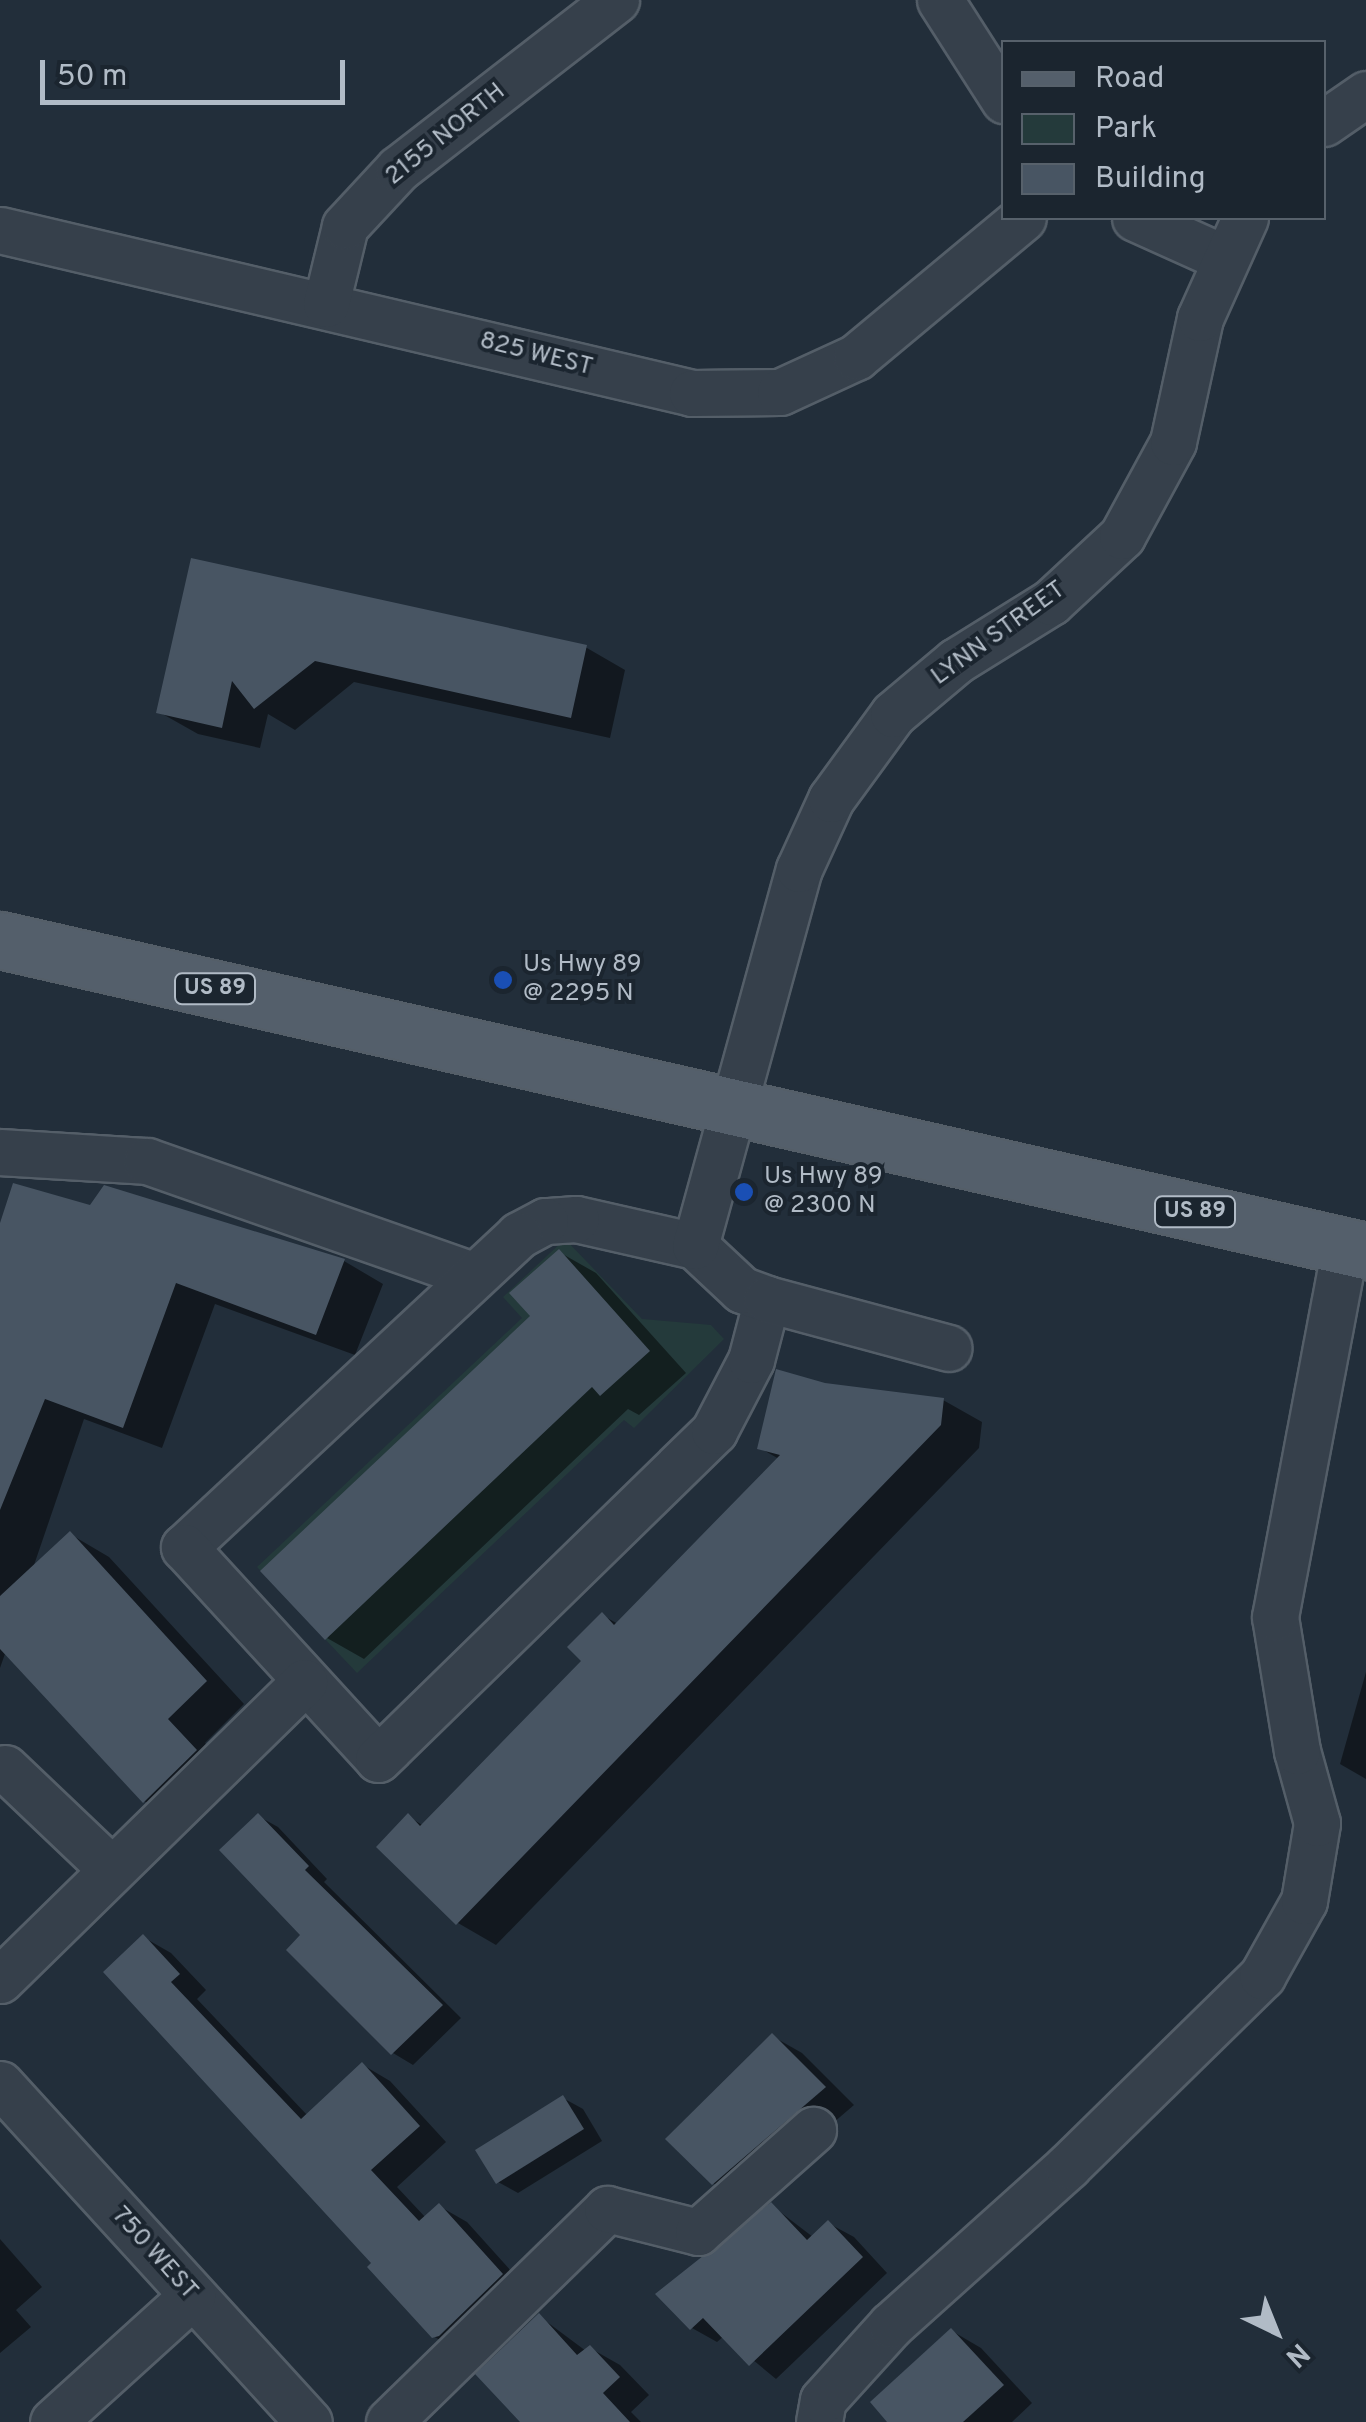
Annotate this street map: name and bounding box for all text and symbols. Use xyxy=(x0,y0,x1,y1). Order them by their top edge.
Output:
scale bar xyxy=(45,40,350,102)
legend xyxy=(1001,40,1326,220)
text: 50 m xyxy=(57,59,127,96)
text: Road xyxy=(1095,61,1164,98)
street label: 2155 NORTH xyxy=(380,78,512,192)
text: Park xyxy=(1095,111,1157,148)
text: Building xyxy=(1095,161,1206,198)
street label: 825 WEST xyxy=(476,326,596,384)
street label: LYNN STREET xyxy=(926,575,1072,693)
place label: Us Hwy 89 @ 2295 N xyxy=(523,951,642,1010)
marker: Us Hwy 89 @ 2295 N xyxy=(492,969,514,991)
road number: US 89 xyxy=(172,972,258,1006)
place label: Us Hwy 89 @ 2300 N xyxy=(764,1163,883,1222)
marker: Us Hwy 89 @ 2300 N xyxy=(733,1181,755,1203)
road number: US 89 xyxy=(1152,1195,1238,1229)
street label: 750 WEST xyxy=(104,2201,204,2307)
north arrow xyxy=(1226,2282,1326,2382)
text: N xyxy=(1277,2334,1316,2374)

